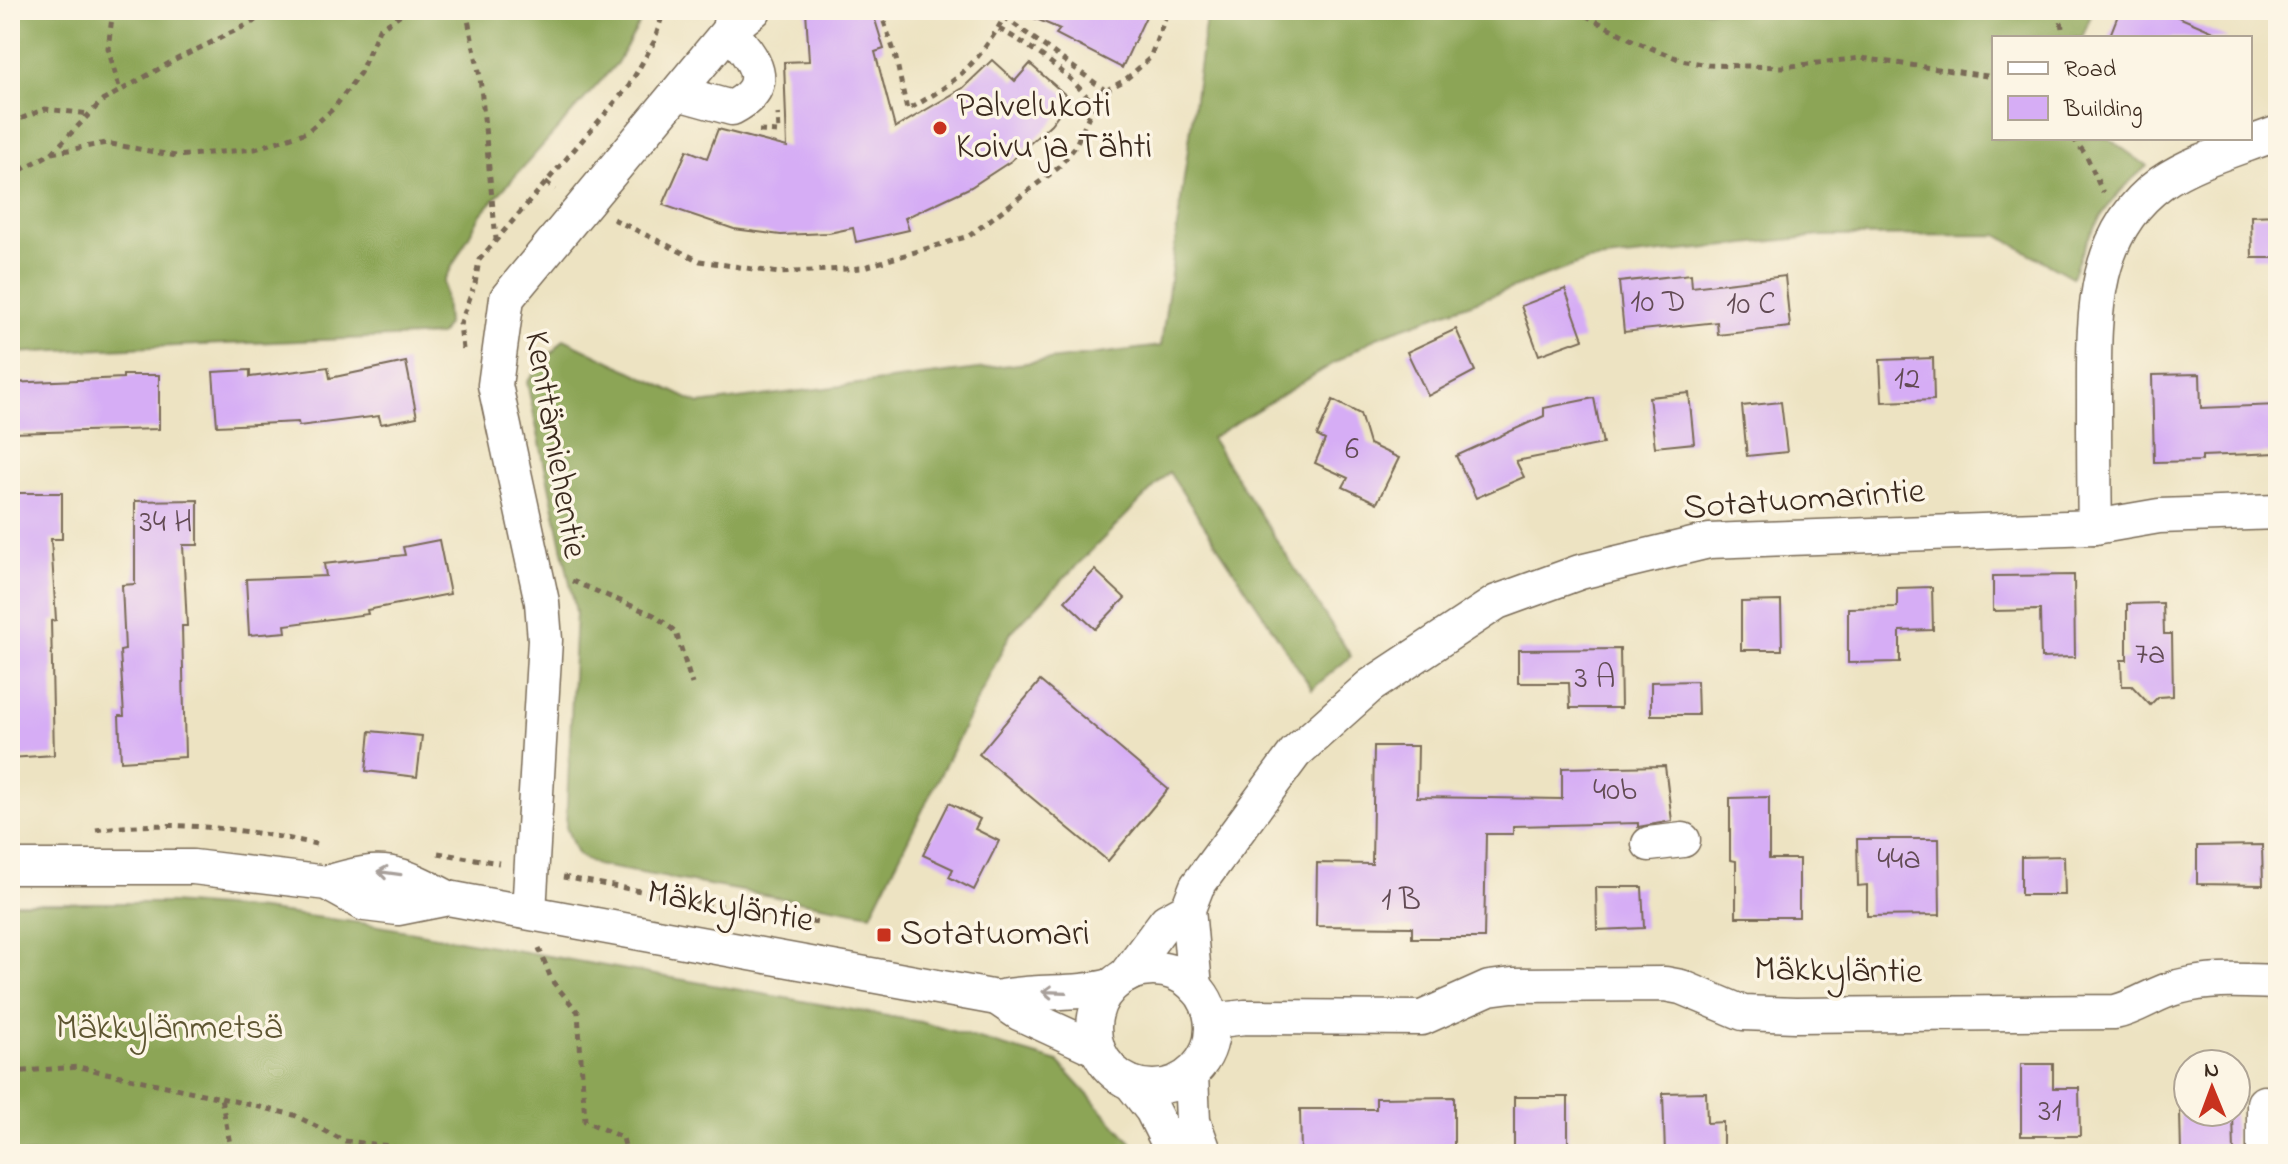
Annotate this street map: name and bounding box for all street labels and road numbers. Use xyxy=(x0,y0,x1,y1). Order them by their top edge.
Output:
street label: Kenttämiehentie xyxy=(508,327,600,564)
street label: Sotatuomarintie xyxy=(1681,466,1927,536)
street label: Mäkkyläntie xyxy=(643,867,818,949)
street label: Mäkkyläntie xyxy=(1753,944,1923,1000)

